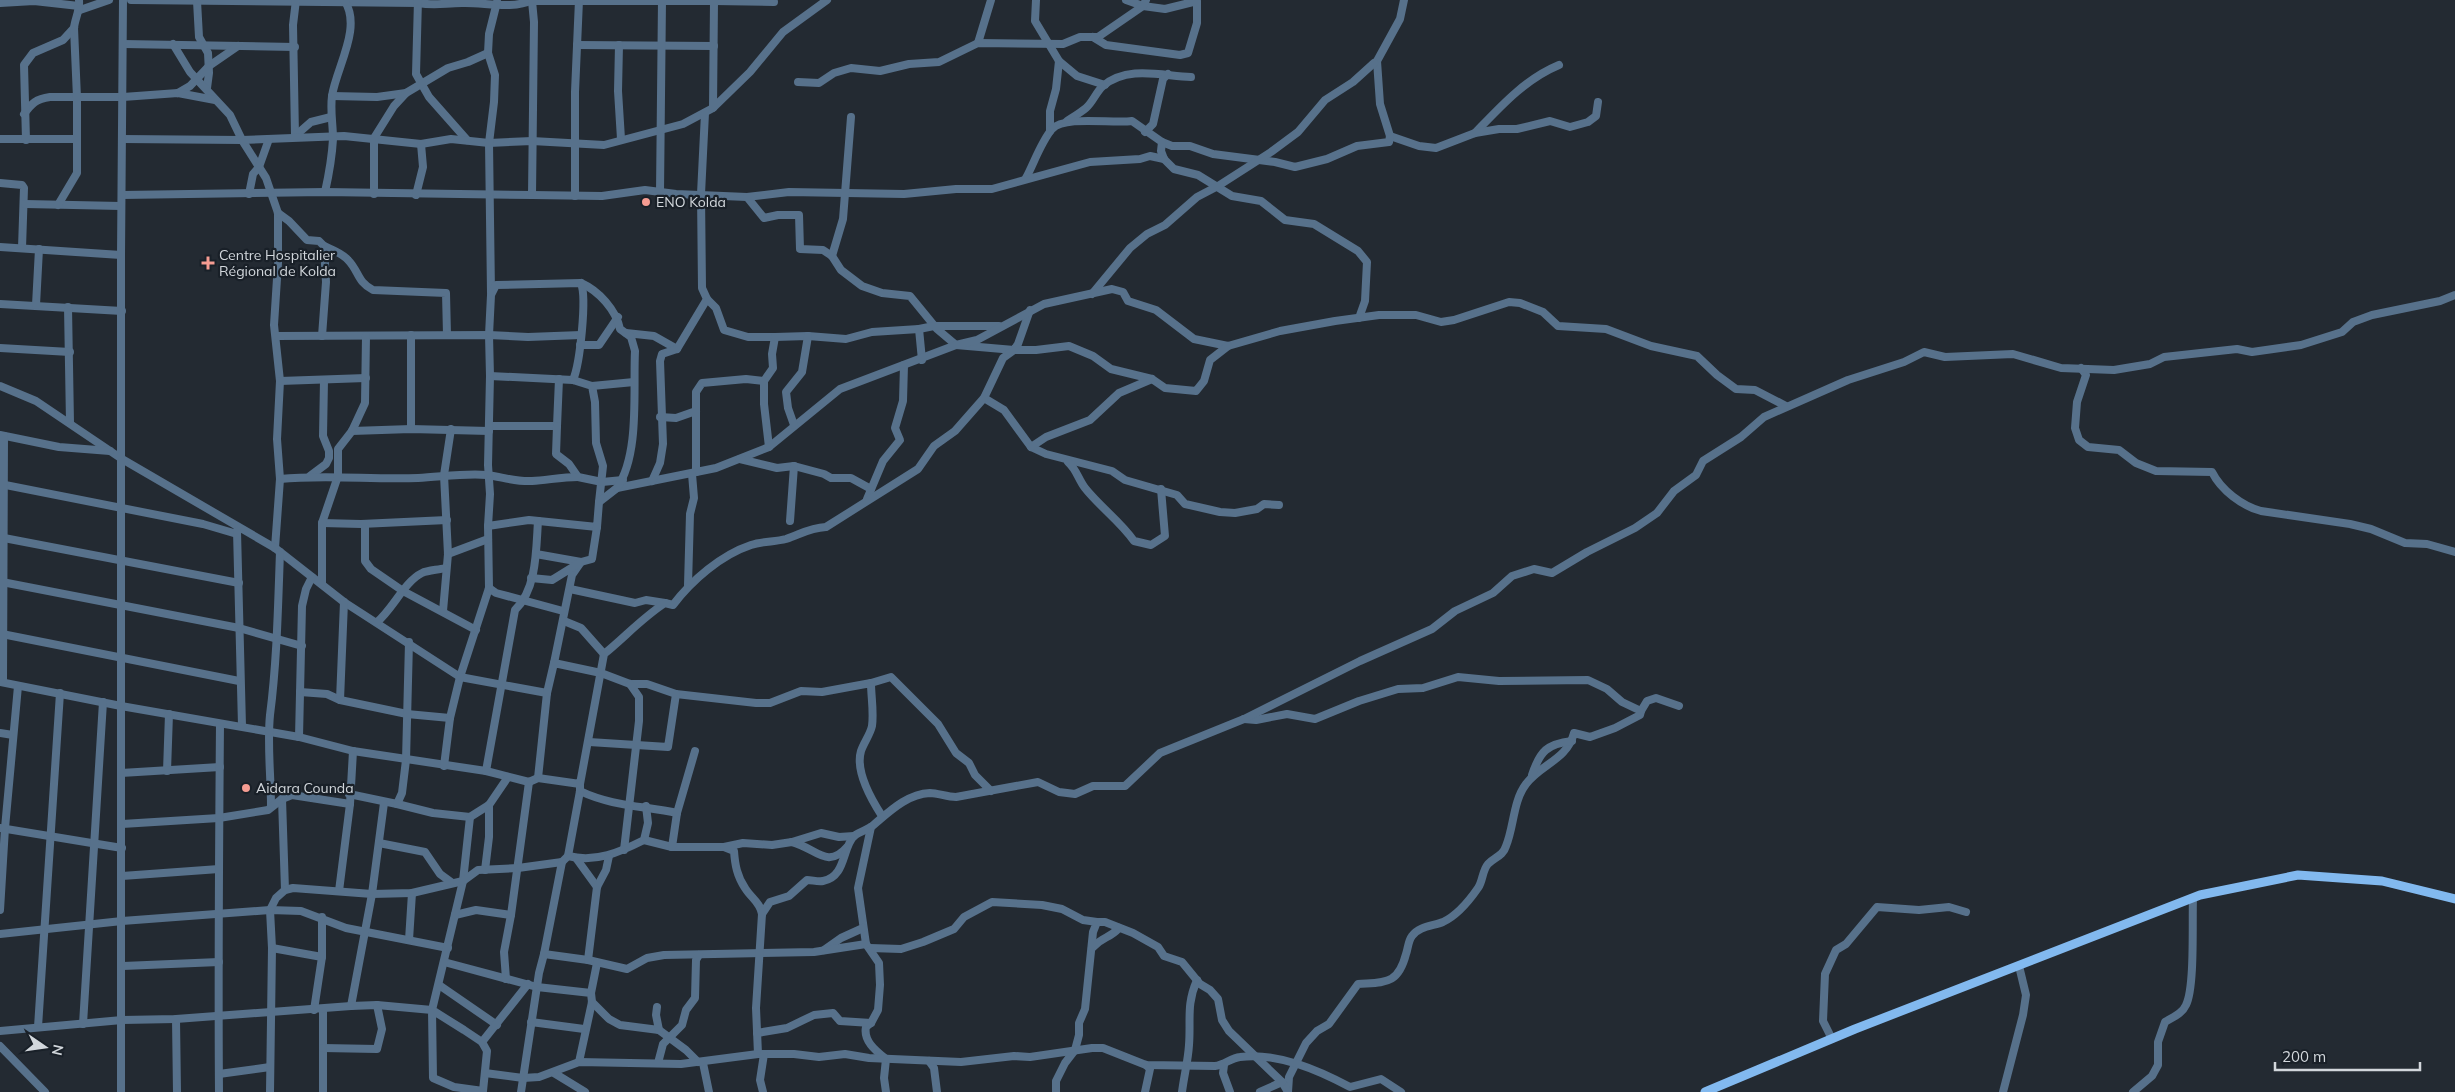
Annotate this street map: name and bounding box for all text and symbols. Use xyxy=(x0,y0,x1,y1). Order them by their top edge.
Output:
place label: ENO Kolda xyxy=(656,193,726,211)
marker: ENO Kolda xyxy=(640,196,652,208)
place label: Centre Hospitalier Régional de Kolda xyxy=(219,246,336,280)
marker: Centre Hospitalier Régional de Kolda xyxy=(201,256,215,270)
place label: Aidara Counda xyxy=(256,779,354,797)
marker: Aidara Counda xyxy=(240,782,252,794)
north arrow xyxy=(20,1022,70,1072)
scale bar xyxy=(2275,1040,2420,1072)
text: N xyxy=(48,1043,68,1057)
text: 200 m xyxy=(2282,1047,2326,1066)

